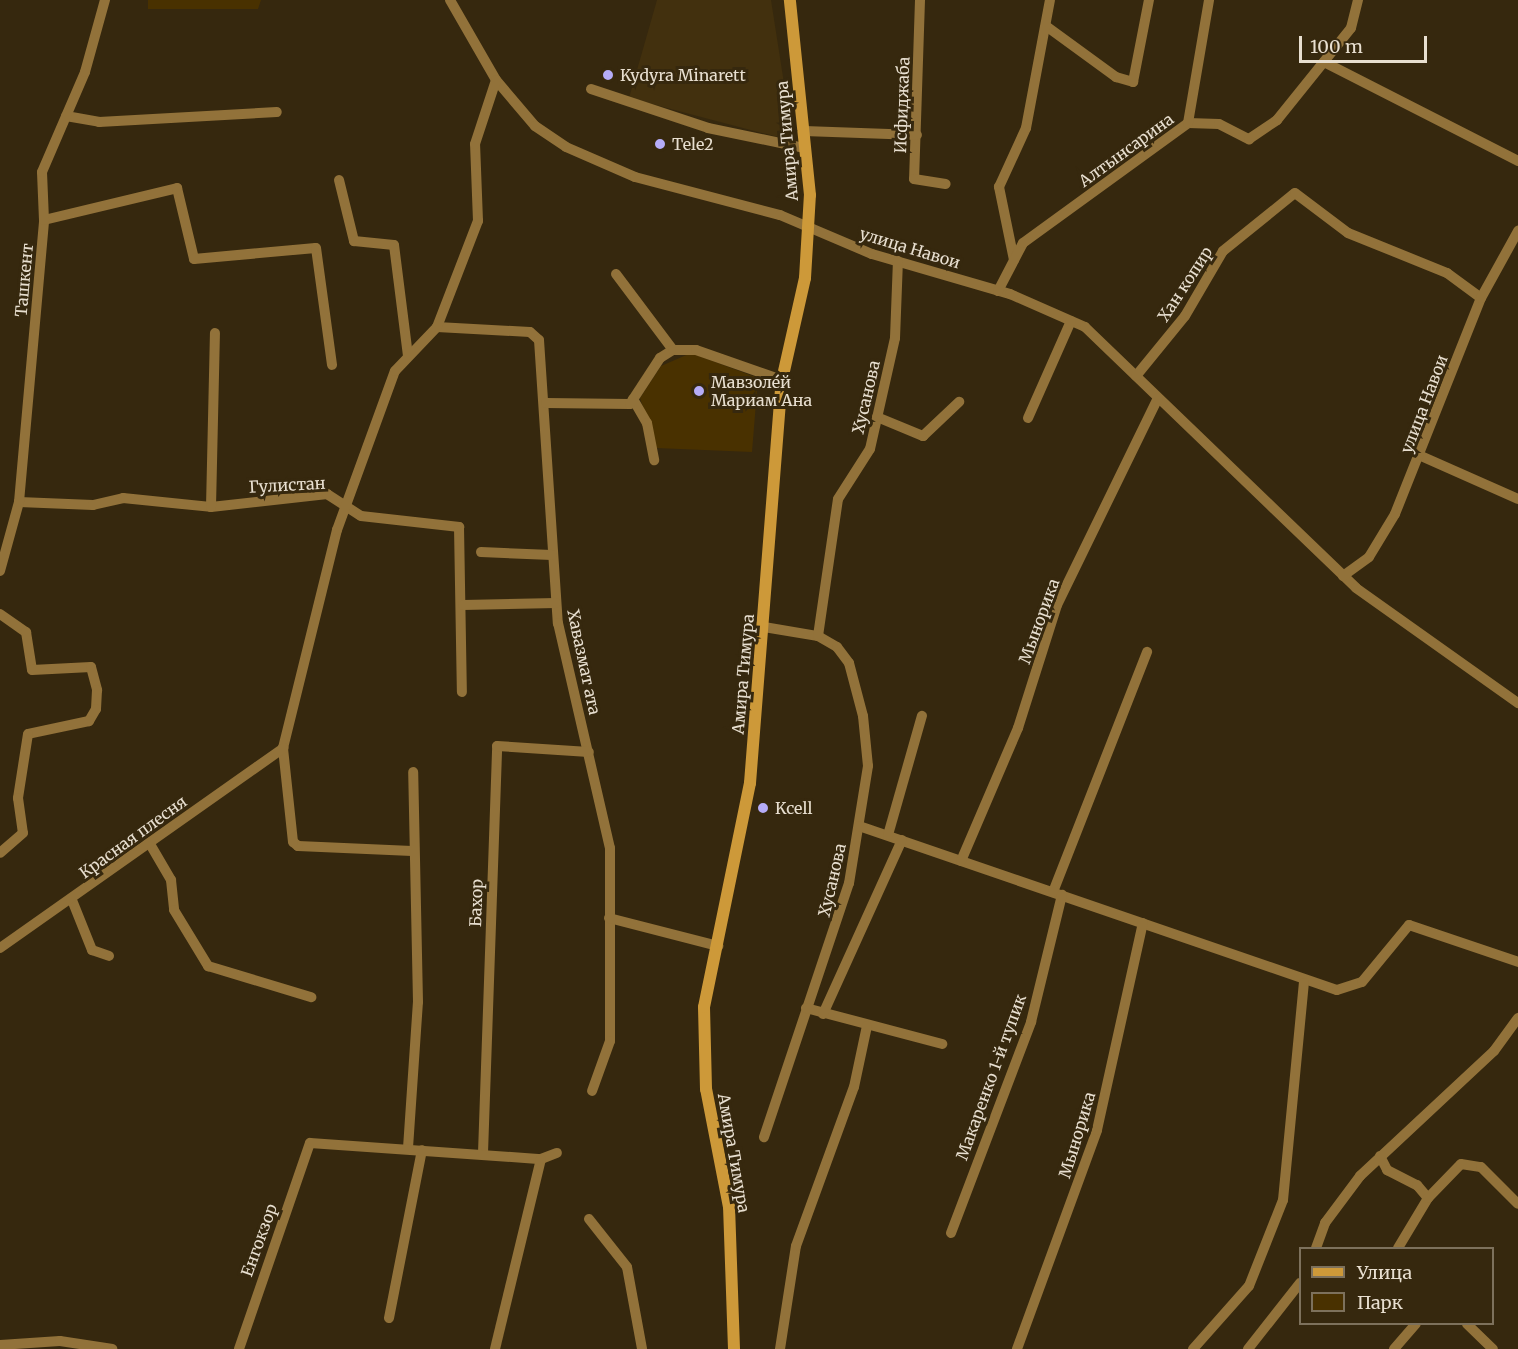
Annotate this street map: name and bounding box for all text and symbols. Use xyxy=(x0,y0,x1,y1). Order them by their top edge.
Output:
scale bar xyxy=(1302,24,1430,62)
text: 100 m xyxy=(1310,35,1363,58)
street label: Исфиджаба xyxy=(891,56,913,154)
place label: Kydyra Minarett xyxy=(620,65,746,85)
marker: Kydyra Minarett xyxy=(601,68,615,82)
street label: Амира Тимура xyxy=(772,80,802,202)
street label: Алтынсарина xyxy=(1075,109,1177,191)
place label: Tele2 xyxy=(672,134,714,154)
marker: Tele2 xyxy=(653,137,667,151)
street label: улица Навои xyxy=(857,224,963,272)
street label: Ташкент xyxy=(11,243,37,317)
street label: Хан копир xyxy=(1154,243,1216,325)
street label: улица Навои xyxy=(1396,352,1452,456)
street label: Хусанова xyxy=(848,358,884,436)
place label: Мавзоле́й Мариам Ана xyxy=(711,372,812,410)
marker: Мавзоле́й Мариам Ана xyxy=(692,384,706,398)
street label: Гулистан xyxy=(248,473,326,497)
street label: Мынорика xyxy=(1015,576,1063,666)
street label: Хавазмат ата xyxy=(563,607,605,717)
street label: Амира Тимура xyxy=(728,613,758,735)
street label: Красная плесня xyxy=(76,792,190,882)
place label: Kcell xyxy=(775,798,812,818)
marker: Kcell xyxy=(756,801,770,815)
street label: Хусанова xyxy=(814,841,850,919)
street label: Бахор xyxy=(466,879,486,927)
street label: Макаренко 1-й тупик xyxy=(952,991,1030,1163)
street label: Мынорика xyxy=(1055,1090,1099,1180)
street label: Амира Тимура xyxy=(714,1092,754,1214)
street label: Енгокзор xyxy=(237,1201,281,1279)
legend xyxy=(1299,1247,1494,1325)
text: Улица xyxy=(1357,1261,1412,1284)
text: Парк xyxy=(1357,1291,1403,1314)

